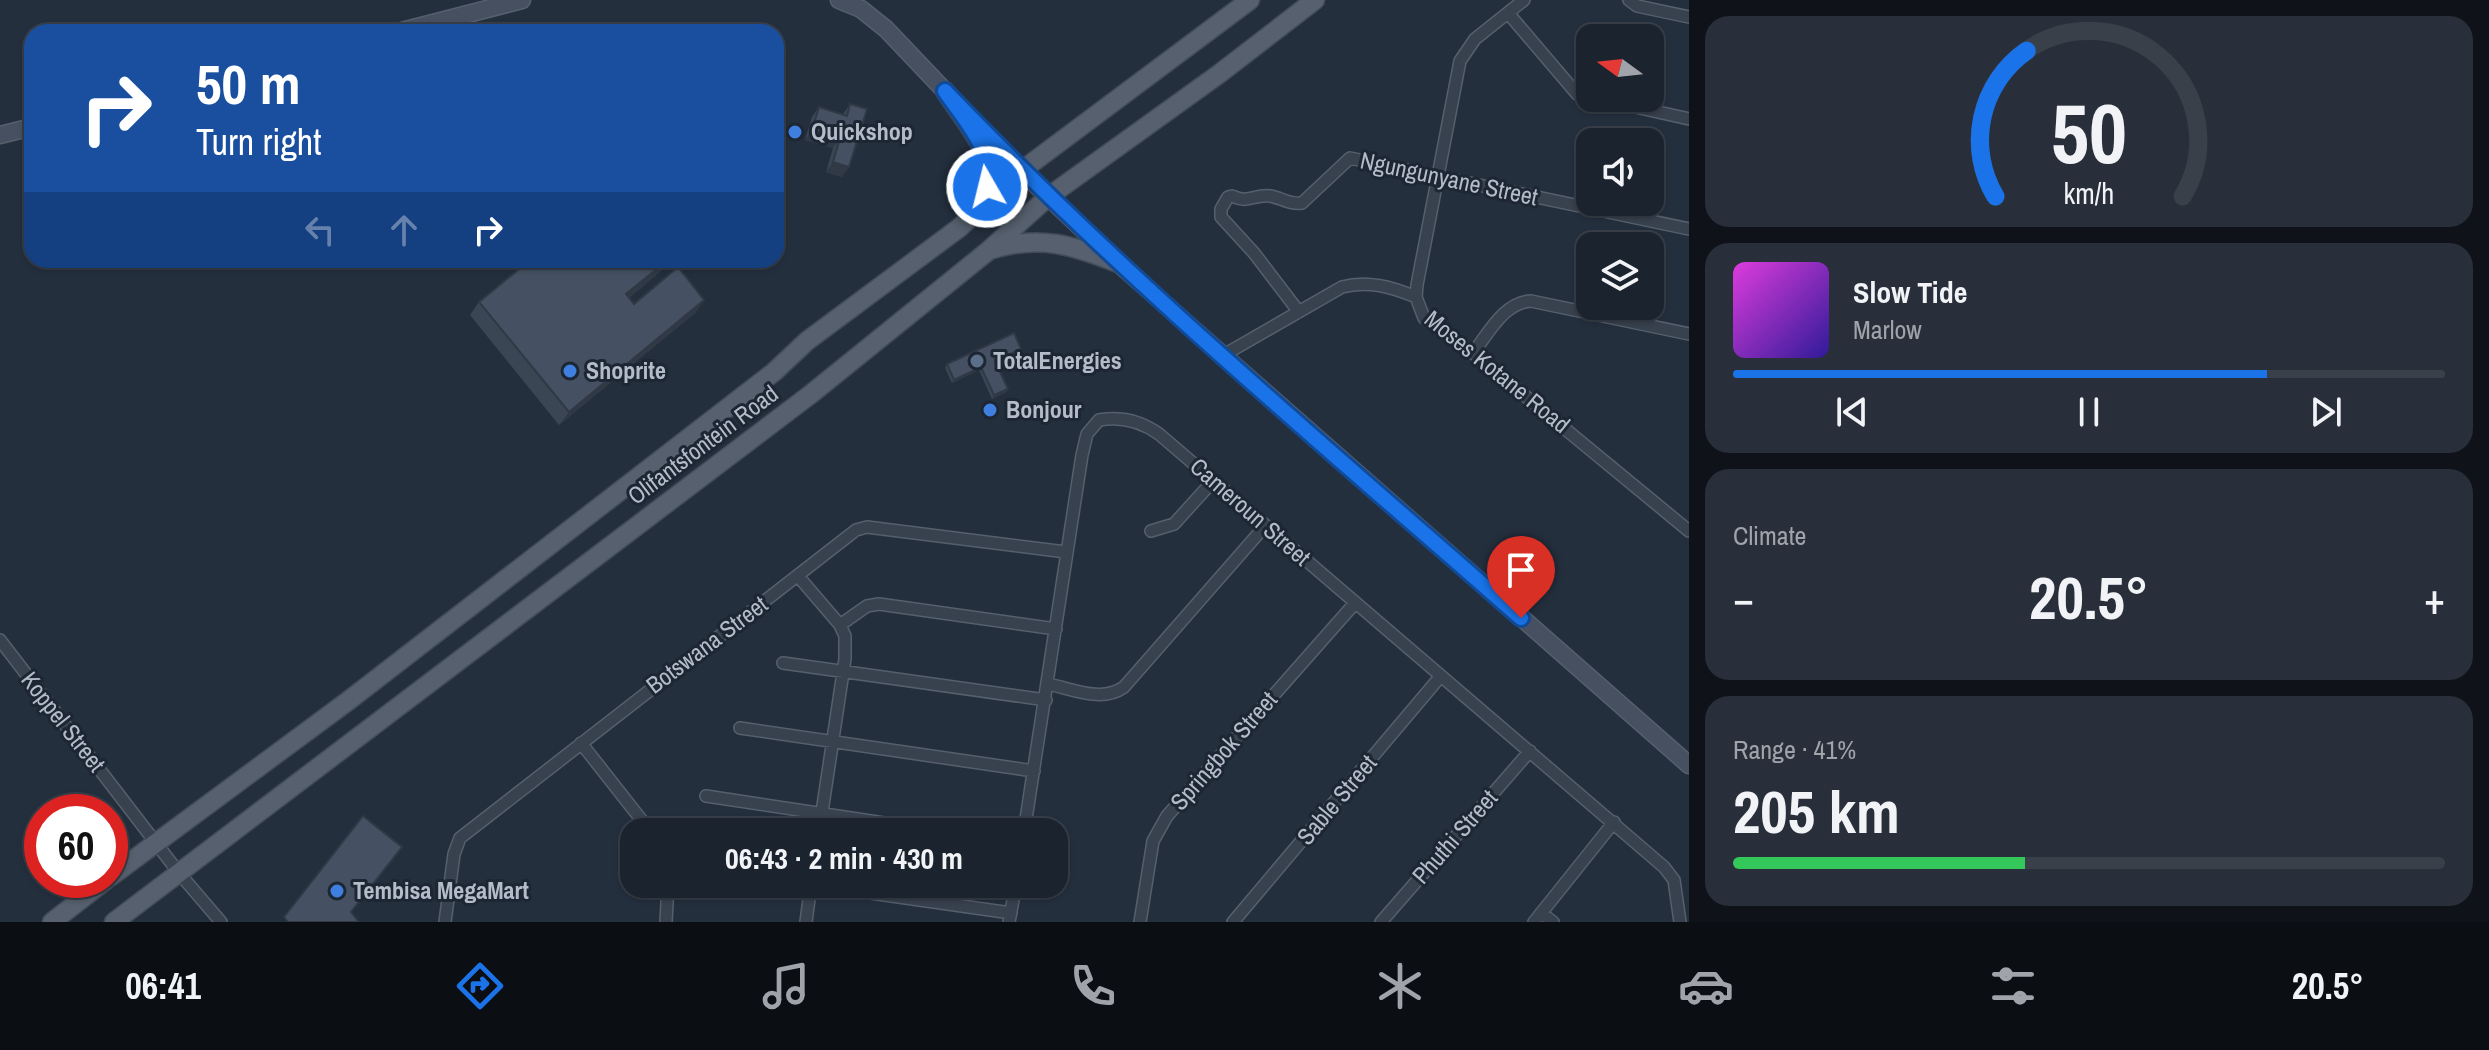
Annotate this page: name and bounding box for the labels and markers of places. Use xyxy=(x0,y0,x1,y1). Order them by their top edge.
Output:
place label: Quickshop xyxy=(811,115,913,147)
marker: Quickshop xyxy=(786,123,804,141)
place label: TotalEnergies xyxy=(993,344,1122,376)
marker: TotalEnergies xyxy=(968,352,986,370)
place label: Shoprite xyxy=(586,354,666,386)
marker: Shoprite xyxy=(561,362,579,380)
place label: Bonjour xyxy=(1006,393,1082,425)
marker: Bonjour xyxy=(981,401,999,419)
pin xyxy=(1487,536,1555,618)
place label: Tembisa MegaMart xyxy=(353,874,529,906)
marker: Tembisa MegaMart xyxy=(328,882,346,900)

